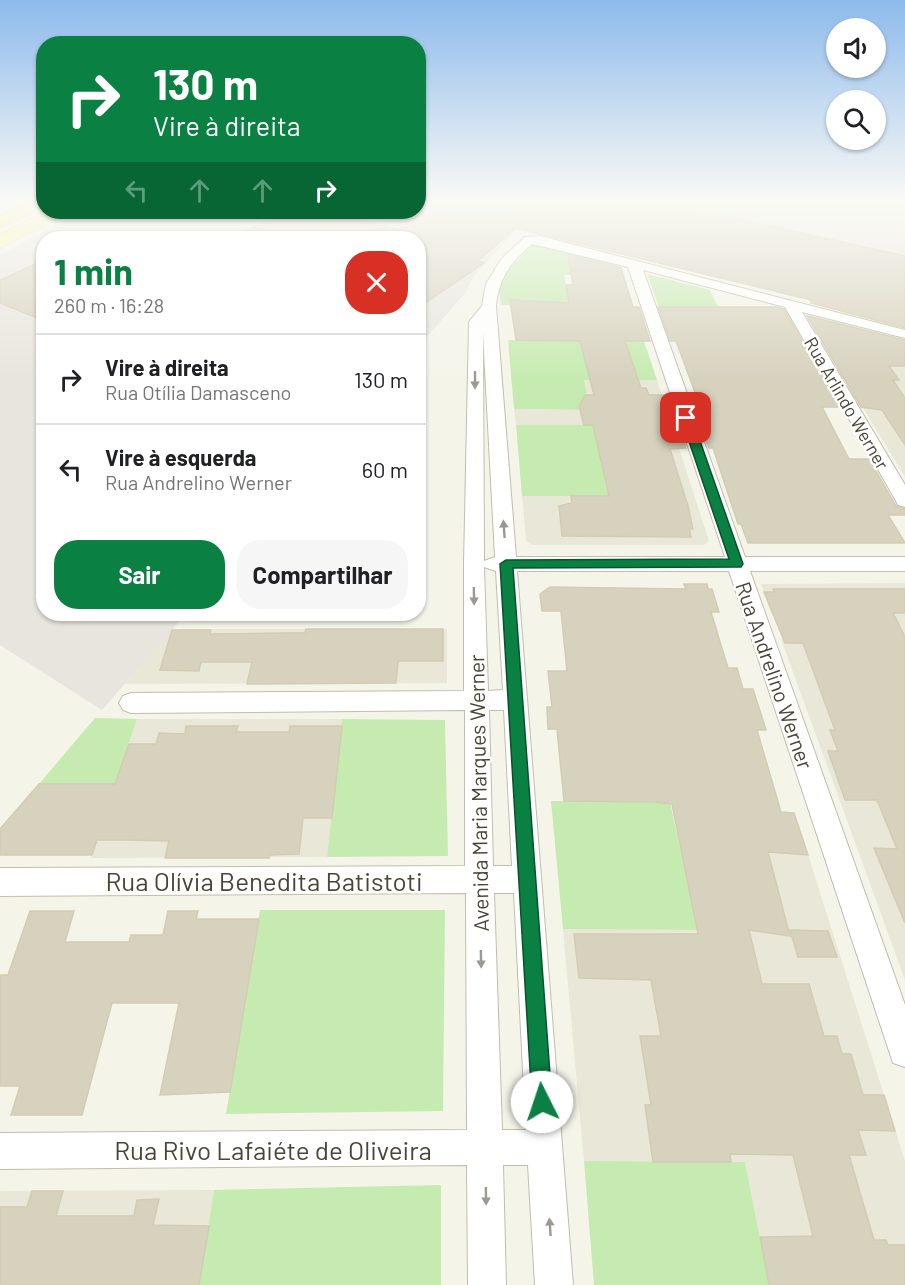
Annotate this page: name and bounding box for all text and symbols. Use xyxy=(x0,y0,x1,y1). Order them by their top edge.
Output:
map controls xyxy=(826,18,886,150)
button: sound xyxy=(826,18,886,78)
text: 130 m xyxy=(153,58,258,108)
icon: right xyxy=(54,60,132,138)
button: search xyxy=(826,90,886,150)
text: Vire à direita xyxy=(153,109,301,141)
icon: left xyxy=(120,174,153,207)
icon: ahead xyxy=(183,174,216,207)
icon: ahead xyxy=(246,174,279,207)
icon: right xyxy=(309,174,342,207)
text: 1 min xyxy=(54,249,133,292)
button: close xyxy=(345,251,408,314)
text: 260 m · 16:28 xyxy=(54,293,164,317)
street label: Rua Arlindo Werner xyxy=(800,333,894,474)
text: Vire à direita xyxy=(105,354,229,380)
icon: right xyxy=(54,363,87,396)
text: 130 m xyxy=(354,366,408,392)
one-way arrow xyxy=(470,371,480,390)
text: Rua Otília Damasceno xyxy=(105,380,291,404)
pin xyxy=(660,392,711,443)
icon: arrive xyxy=(669,401,702,434)
text: Vire à esquerda xyxy=(105,444,256,470)
icon: left xyxy=(54,453,87,486)
text: 60 m xyxy=(362,456,408,482)
text: Rua Andrelino Werner xyxy=(105,470,292,494)
one-way arrow xyxy=(499,520,509,539)
button: Sair xyxy=(54,540,225,609)
button: Compartilhar xyxy=(237,540,408,609)
street label: Rua Andrelino Werner xyxy=(731,578,819,772)
one-way arrow xyxy=(469,587,479,606)
street label: Avenida Maria Marques Werner xyxy=(463,654,493,932)
street label: Rua Olívia Benedita Batistoti xyxy=(105,865,423,896)
one-way arrow xyxy=(476,950,486,969)
position arrow xyxy=(510,1070,574,1134)
street label: Rua Rivo Lafaiéte de Oliveira xyxy=(114,1134,432,1165)
one-way arrow xyxy=(481,1187,490,1206)
one-way arrow xyxy=(545,1217,555,1236)

